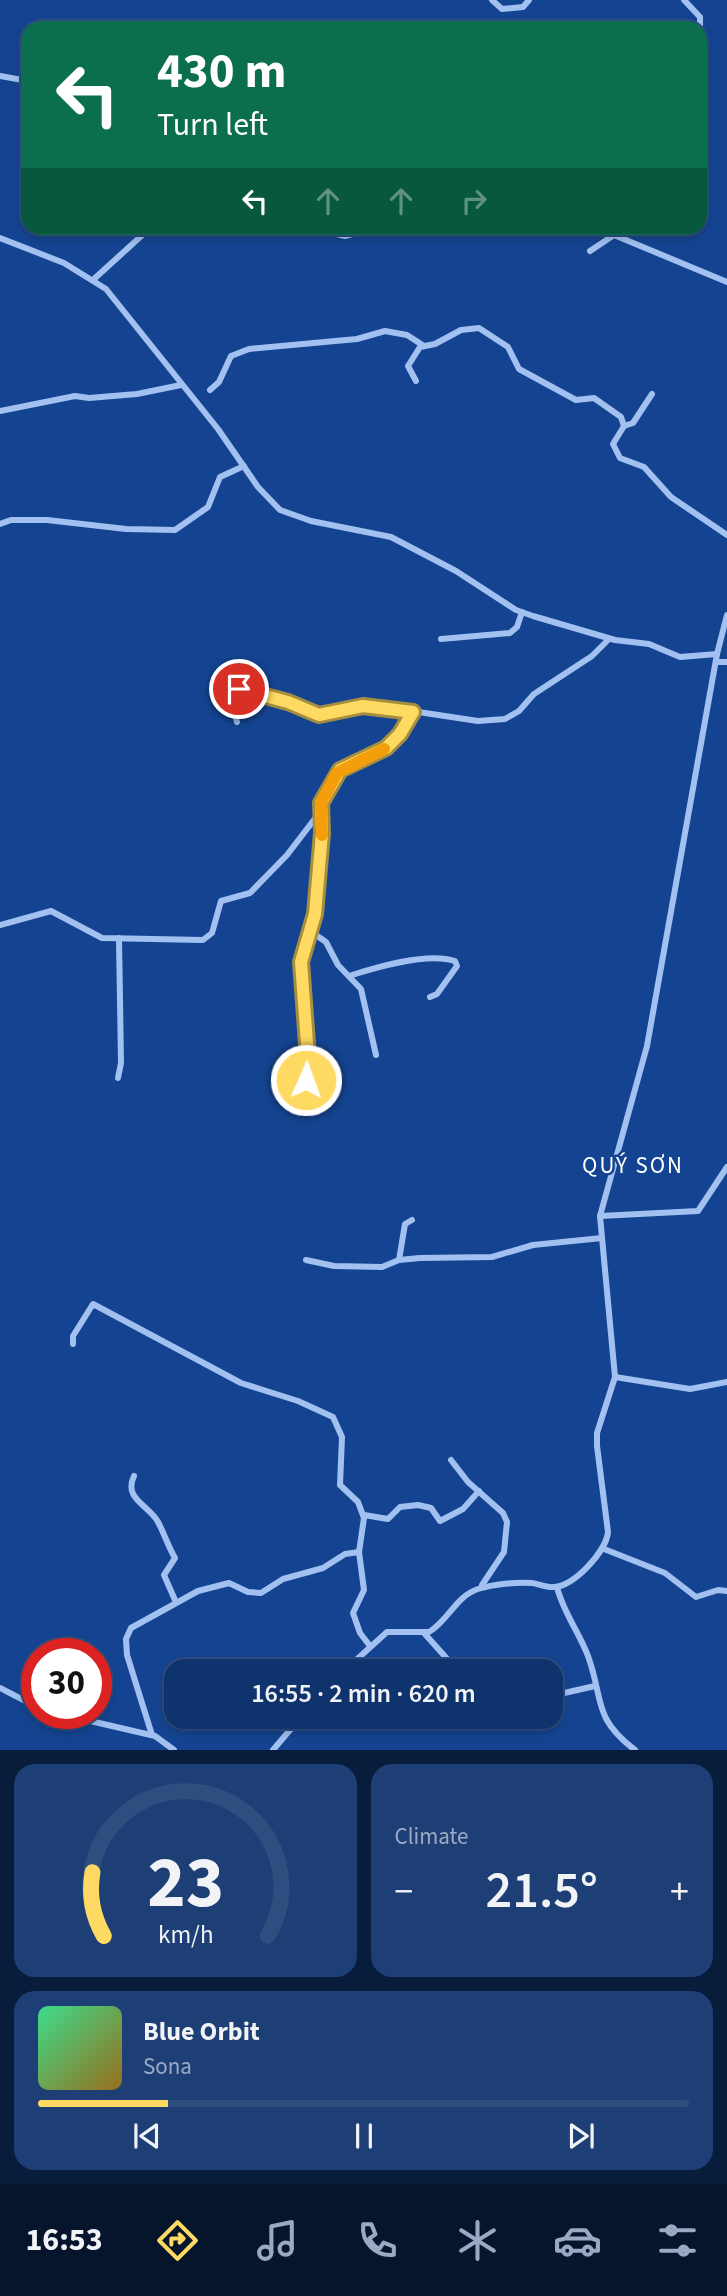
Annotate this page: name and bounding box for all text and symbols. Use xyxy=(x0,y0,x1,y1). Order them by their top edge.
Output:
text: 430 m xyxy=(157,37,286,107)
icon: left xyxy=(42,49,133,140)
text: Turn left xyxy=(157,102,268,148)
icon: left xyxy=(236,182,274,220)
icon: ahead xyxy=(309,182,347,220)
icon: ahead xyxy=(382,182,420,220)
icon: right xyxy=(455,182,493,220)
pin xyxy=(209,659,269,719)
icon: arrive xyxy=(220,670,258,708)
position arrow xyxy=(269,1043,343,1117)
district label: QUÝ SƠN xyxy=(582,1149,684,1182)
speed limit sign: 30 xyxy=(21,1638,112,1729)
text: 16:55 · 2 min · 620 m xyxy=(251,1675,476,1712)
text: Climate xyxy=(395,1820,468,1853)
text: 23 xyxy=(147,1832,224,1936)
text: 21.5° xyxy=(486,1854,598,1928)
text: − xyxy=(395,1865,413,1919)
text: + xyxy=(670,1865,689,1919)
text: km/h xyxy=(158,1917,213,1953)
text: Blue Orbit xyxy=(143,2013,260,2050)
text: Sona xyxy=(143,2050,192,2083)
icon: previous xyxy=(128,2117,166,2155)
icon: pause xyxy=(345,2117,383,2155)
icon: next xyxy=(562,2117,600,2155)
icon: directions xyxy=(153,2216,202,2265)
icon: music xyxy=(253,2216,302,2265)
icon: phone xyxy=(353,2216,402,2265)
icon: climate xyxy=(453,2216,502,2265)
icon: car xyxy=(553,2216,602,2265)
icon: filters xyxy=(653,2216,702,2265)
text: 16:53 xyxy=(25,2217,103,2263)

